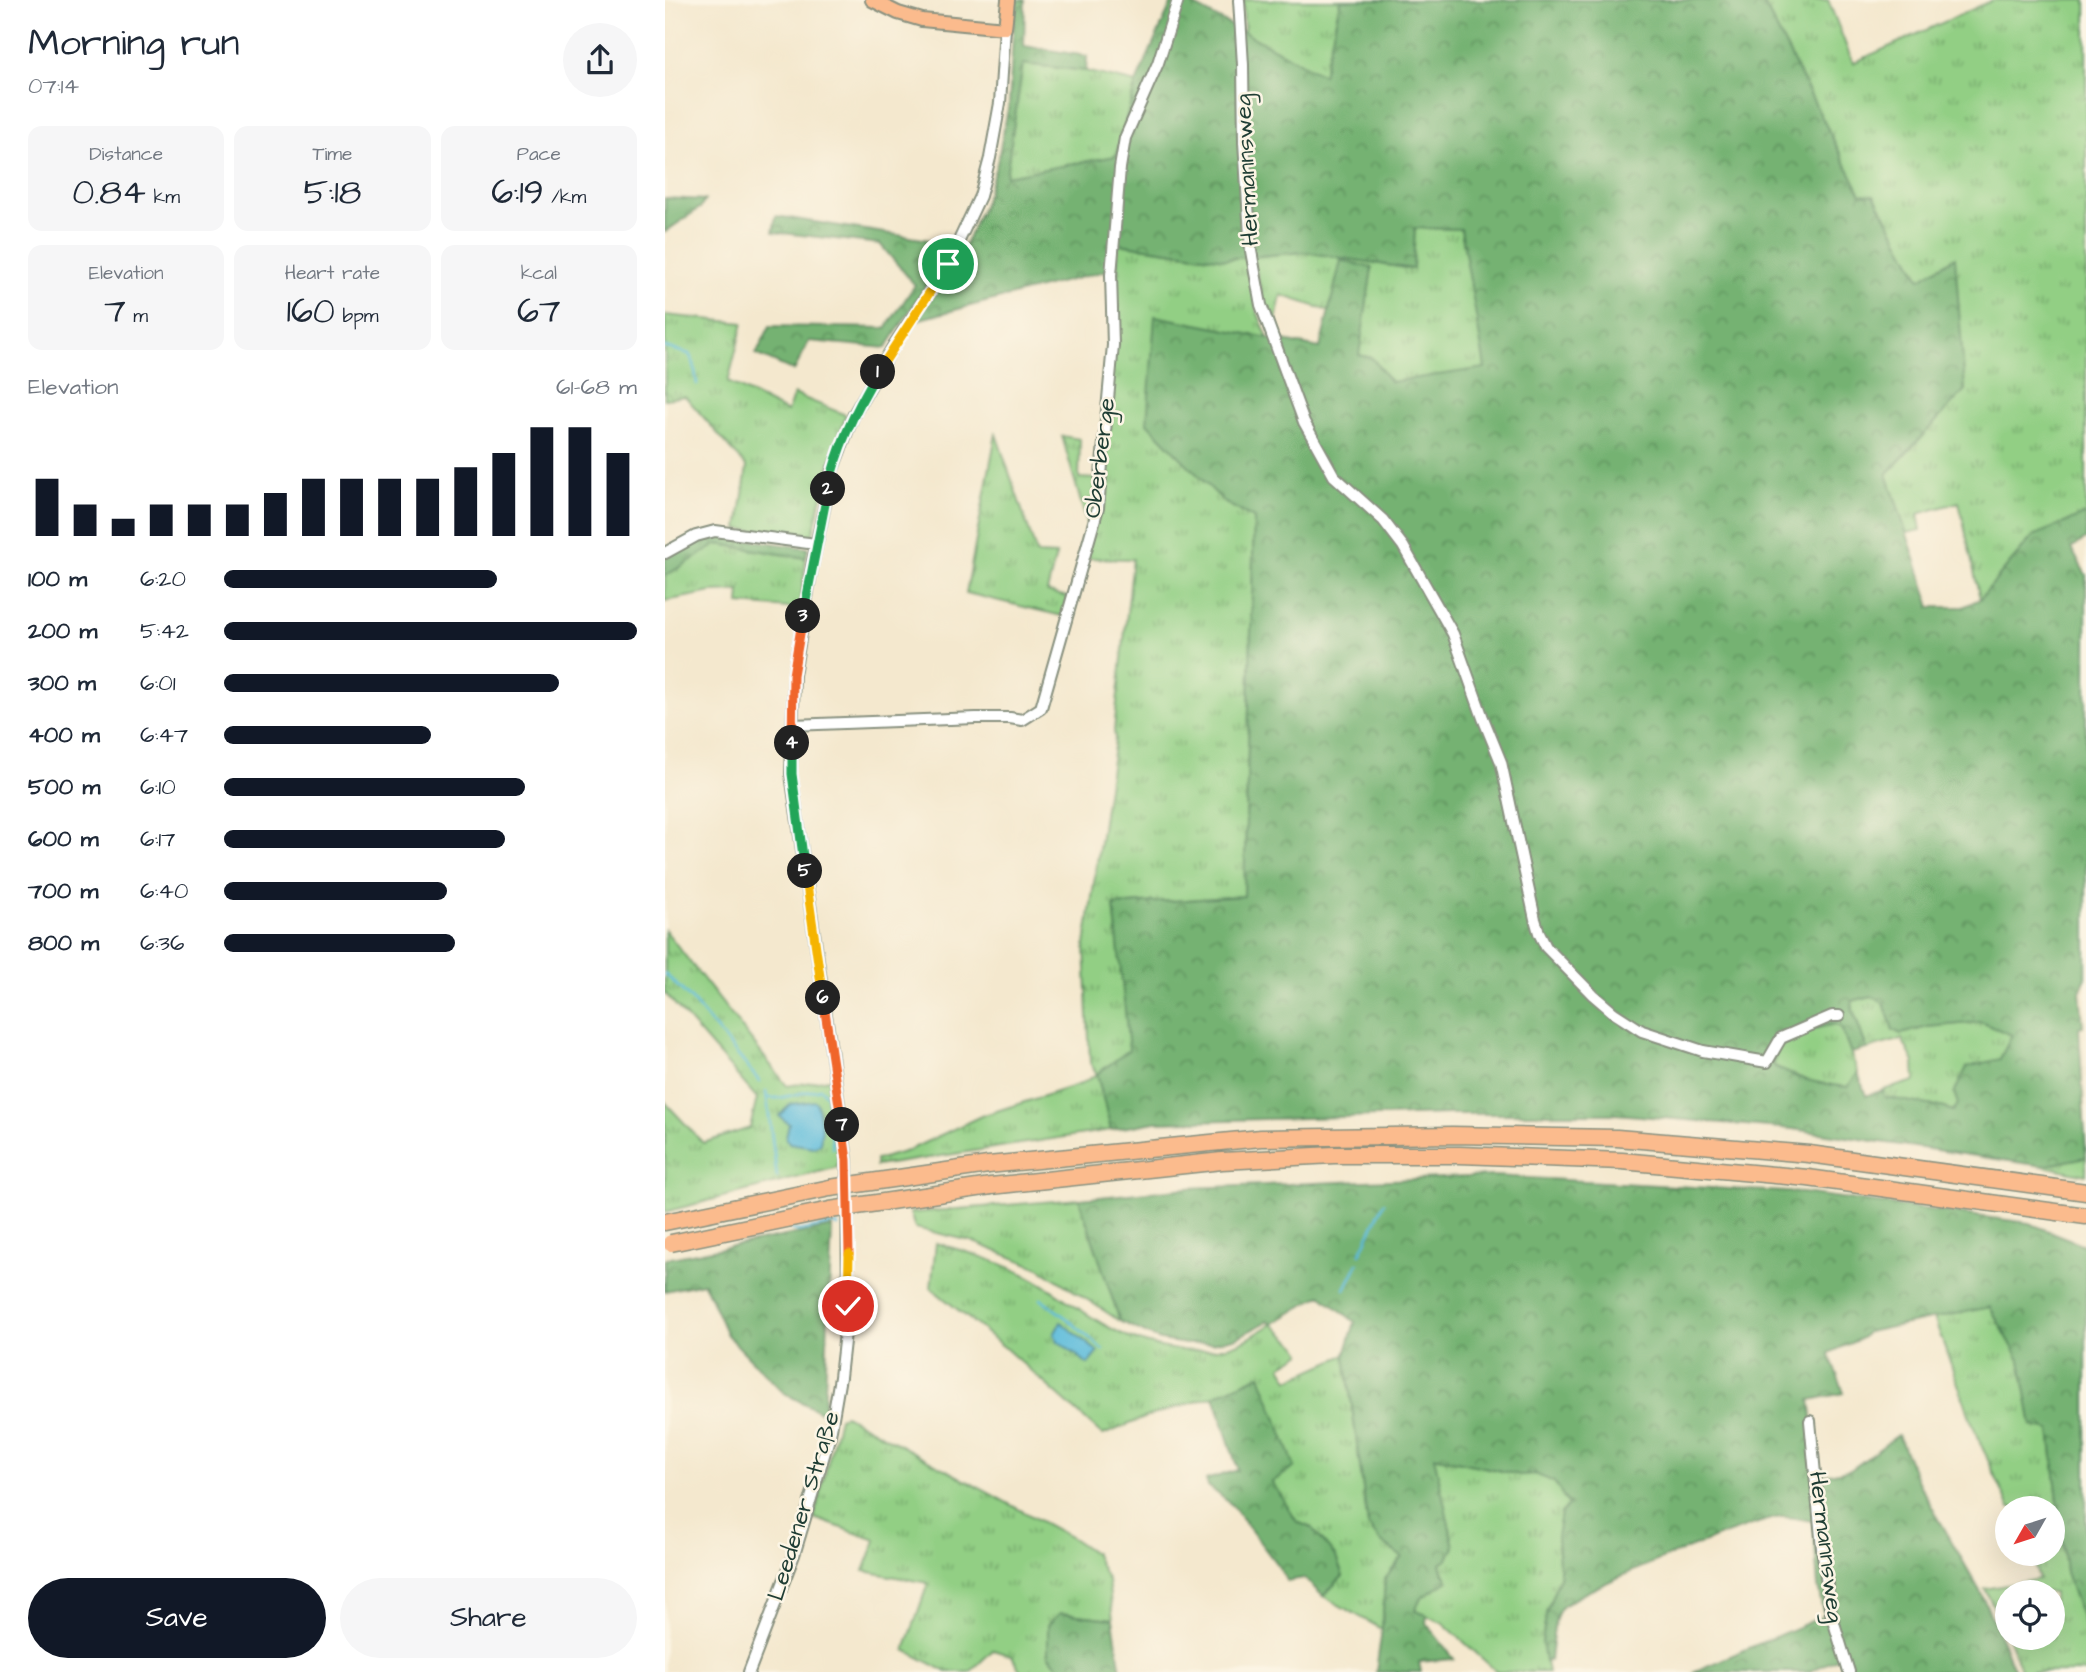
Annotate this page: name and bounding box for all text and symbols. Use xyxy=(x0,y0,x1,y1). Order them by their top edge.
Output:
text: Morning run xyxy=(28,18,240,70)
button: share xyxy=(563,23,637,97)
text: 07:14 xyxy=(28,70,79,102)
street label: Hermannsweg xyxy=(1226,93,1269,247)
text: Distance xyxy=(89,141,163,168)
text: Time xyxy=(313,141,352,168)
text: Pace xyxy=(517,141,561,168)
text: 0.84 xyxy=(72,168,146,217)
text: 5:18 xyxy=(304,168,361,217)
text: 6:19 xyxy=(491,168,544,217)
text: km xyxy=(146,184,180,211)
text: /km xyxy=(544,184,586,211)
pin xyxy=(918,234,978,294)
icon: arrive xyxy=(929,245,967,283)
text: Elevation xyxy=(89,260,164,287)
text: Heart rate xyxy=(285,260,380,287)
text: kcal xyxy=(521,260,557,287)
text: 7 xyxy=(104,287,126,336)
text: 160 xyxy=(286,287,335,336)
text: 67 xyxy=(517,287,561,336)
text: m xyxy=(126,303,148,330)
text: bpm xyxy=(335,303,379,330)
pin: 1 xyxy=(861,354,895,390)
text: 1 xyxy=(876,358,879,385)
text: Elevation xyxy=(28,371,119,403)
text: 61–68 m xyxy=(556,371,637,403)
street label: Oberberge xyxy=(1076,396,1125,520)
pin: 2 xyxy=(811,472,845,506)
text: 2 xyxy=(822,475,833,502)
text: 100 m xyxy=(28,563,87,595)
text: 6:20 xyxy=(140,563,186,595)
pin: 3 xyxy=(785,598,821,634)
text: 3 xyxy=(798,602,807,629)
text: 200 m xyxy=(28,615,97,647)
text: 5:42 xyxy=(140,615,189,647)
text: 300 m xyxy=(28,667,96,699)
text: 6:01 xyxy=(140,667,176,699)
text: 400 m xyxy=(28,719,100,751)
text: 6:47 xyxy=(140,719,188,751)
pin: 4 xyxy=(775,726,809,760)
text: 4 xyxy=(785,729,798,756)
text: 500 m xyxy=(28,771,100,803)
text: 6:10 xyxy=(140,771,176,803)
text: 600 m xyxy=(28,823,99,855)
text: 6:17 xyxy=(140,823,175,855)
pin: 5 xyxy=(787,854,823,888)
text: 5 xyxy=(798,857,811,884)
text: 700 m xyxy=(28,875,98,907)
text: 6:40 xyxy=(140,875,188,907)
text: 800 m xyxy=(28,927,99,959)
text: 6:36 xyxy=(140,927,184,959)
pin: 6 xyxy=(805,981,841,1016)
text: 6 xyxy=(817,984,828,1011)
pin: 7 xyxy=(825,1108,859,1142)
text: 7 xyxy=(836,1111,847,1138)
pin xyxy=(818,1276,878,1336)
icon: check xyxy=(829,1287,867,1325)
street label: Leedener Straße xyxy=(759,1407,849,1605)
street label: Hermannsweg xyxy=(1799,1469,1852,1625)
north arrow xyxy=(1995,1496,2065,1566)
map controls xyxy=(1995,1496,2065,1650)
button: Save xyxy=(28,1578,326,1658)
button: Share xyxy=(340,1578,637,1658)
button: locate xyxy=(1995,1580,2065,1650)

